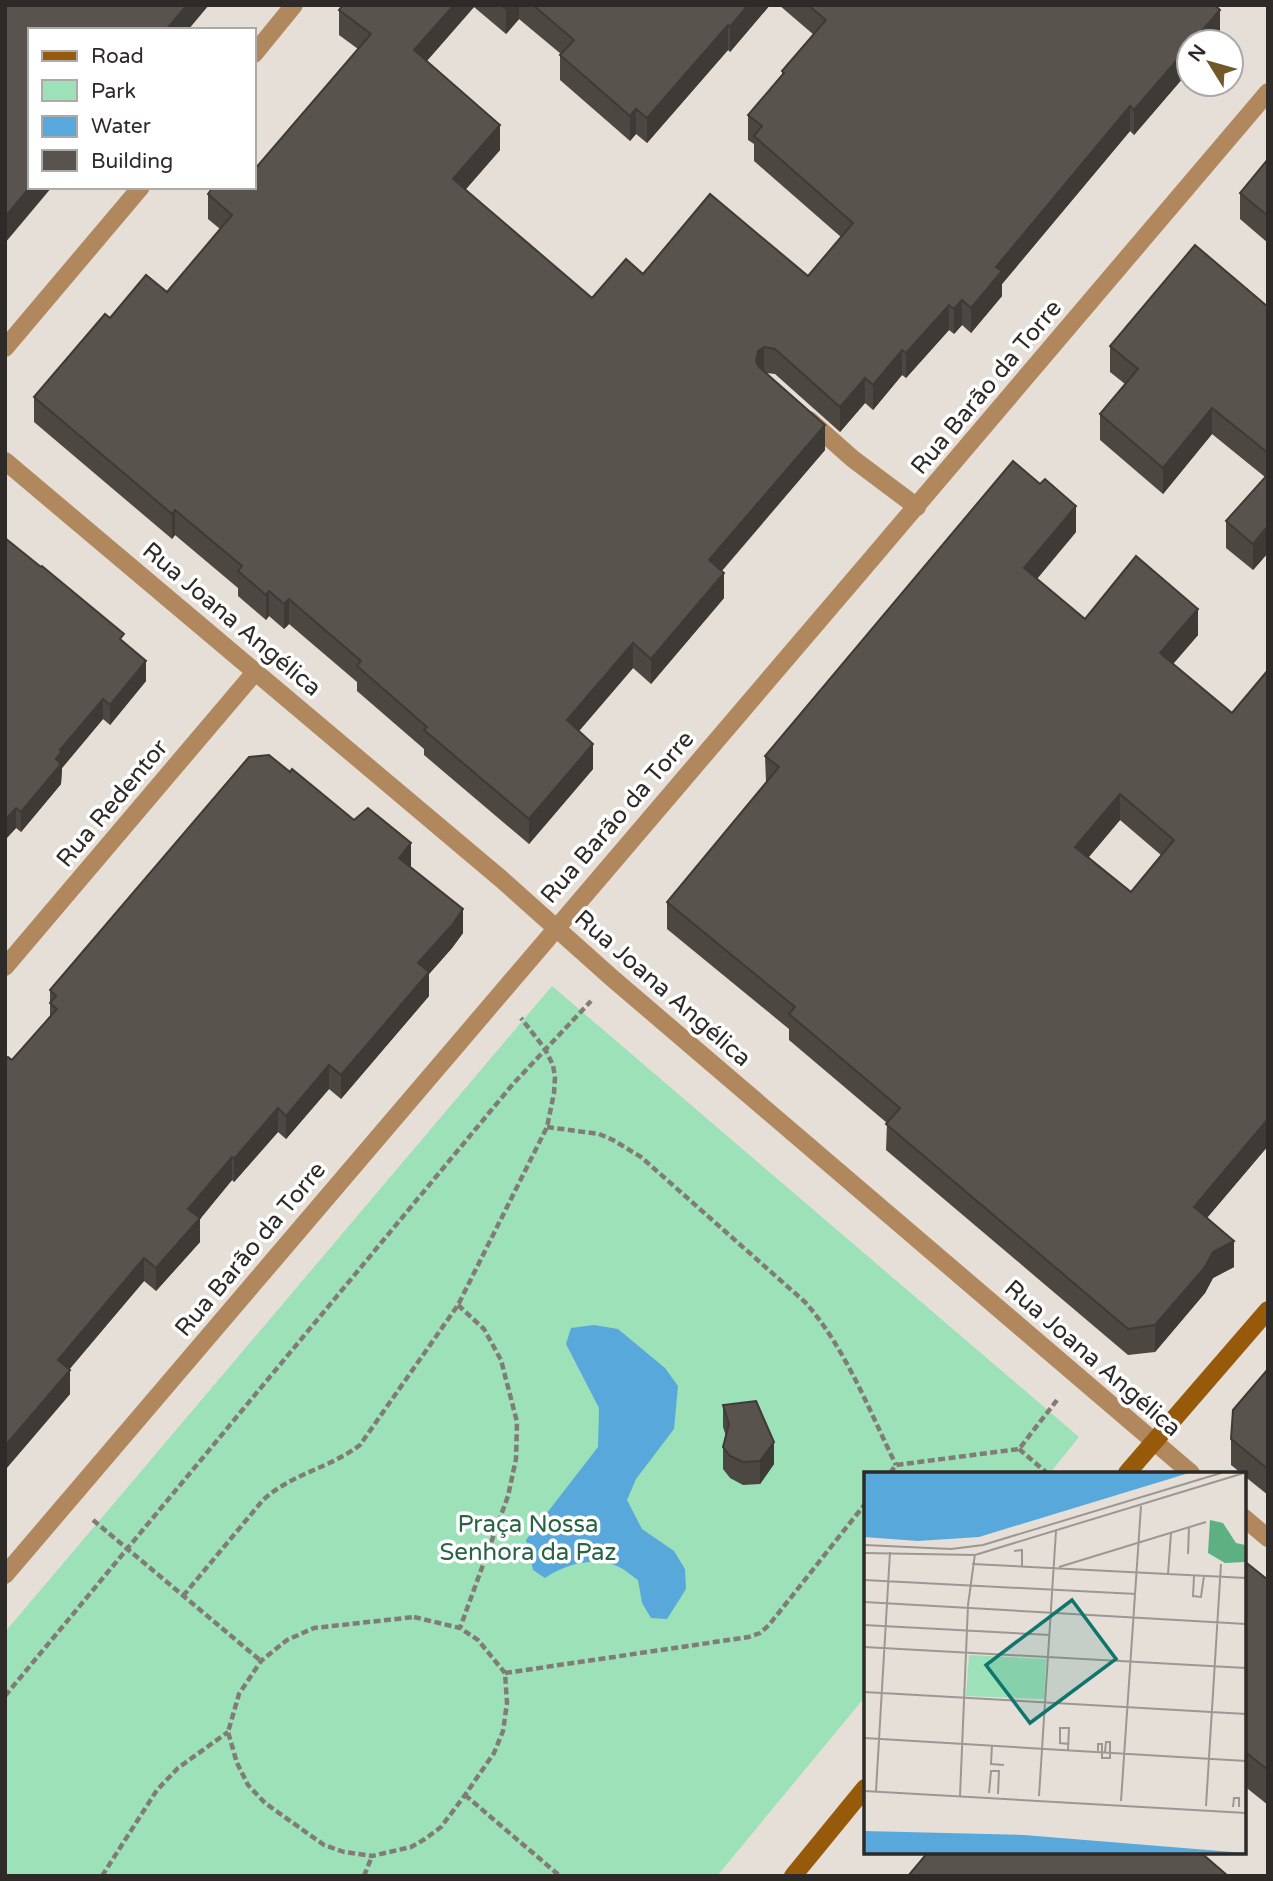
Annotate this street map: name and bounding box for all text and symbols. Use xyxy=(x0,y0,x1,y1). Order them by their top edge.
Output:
legend xyxy=(28,28,256,189)
north arrow xyxy=(1175,28,1245,98)
text: N xyxy=(1184,41,1211,66)
text: Road xyxy=(91,44,144,69)
text: Park xyxy=(91,79,136,104)
text: Water xyxy=(91,114,151,139)
text: Building xyxy=(91,149,173,174)
street label: Rua Barão da Torre xyxy=(905,294,1068,481)
street label: Rua Joana Angélica xyxy=(136,536,327,703)
street label: Rua Barão da Torre xyxy=(535,725,700,910)
street label: Rua Redentor xyxy=(51,733,175,873)
street label: Rua Joana Angélica xyxy=(568,904,757,1073)
street label: Rua Barão da Torre xyxy=(169,1156,332,1343)
street label: Rua Joana Angélica xyxy=(998,1274,1187,1443)
inset map xyxy=(864,1472,1245,1853)
park label: Praça Nossa Senhora da Paz xyxy=(440,1510,616,1567)

